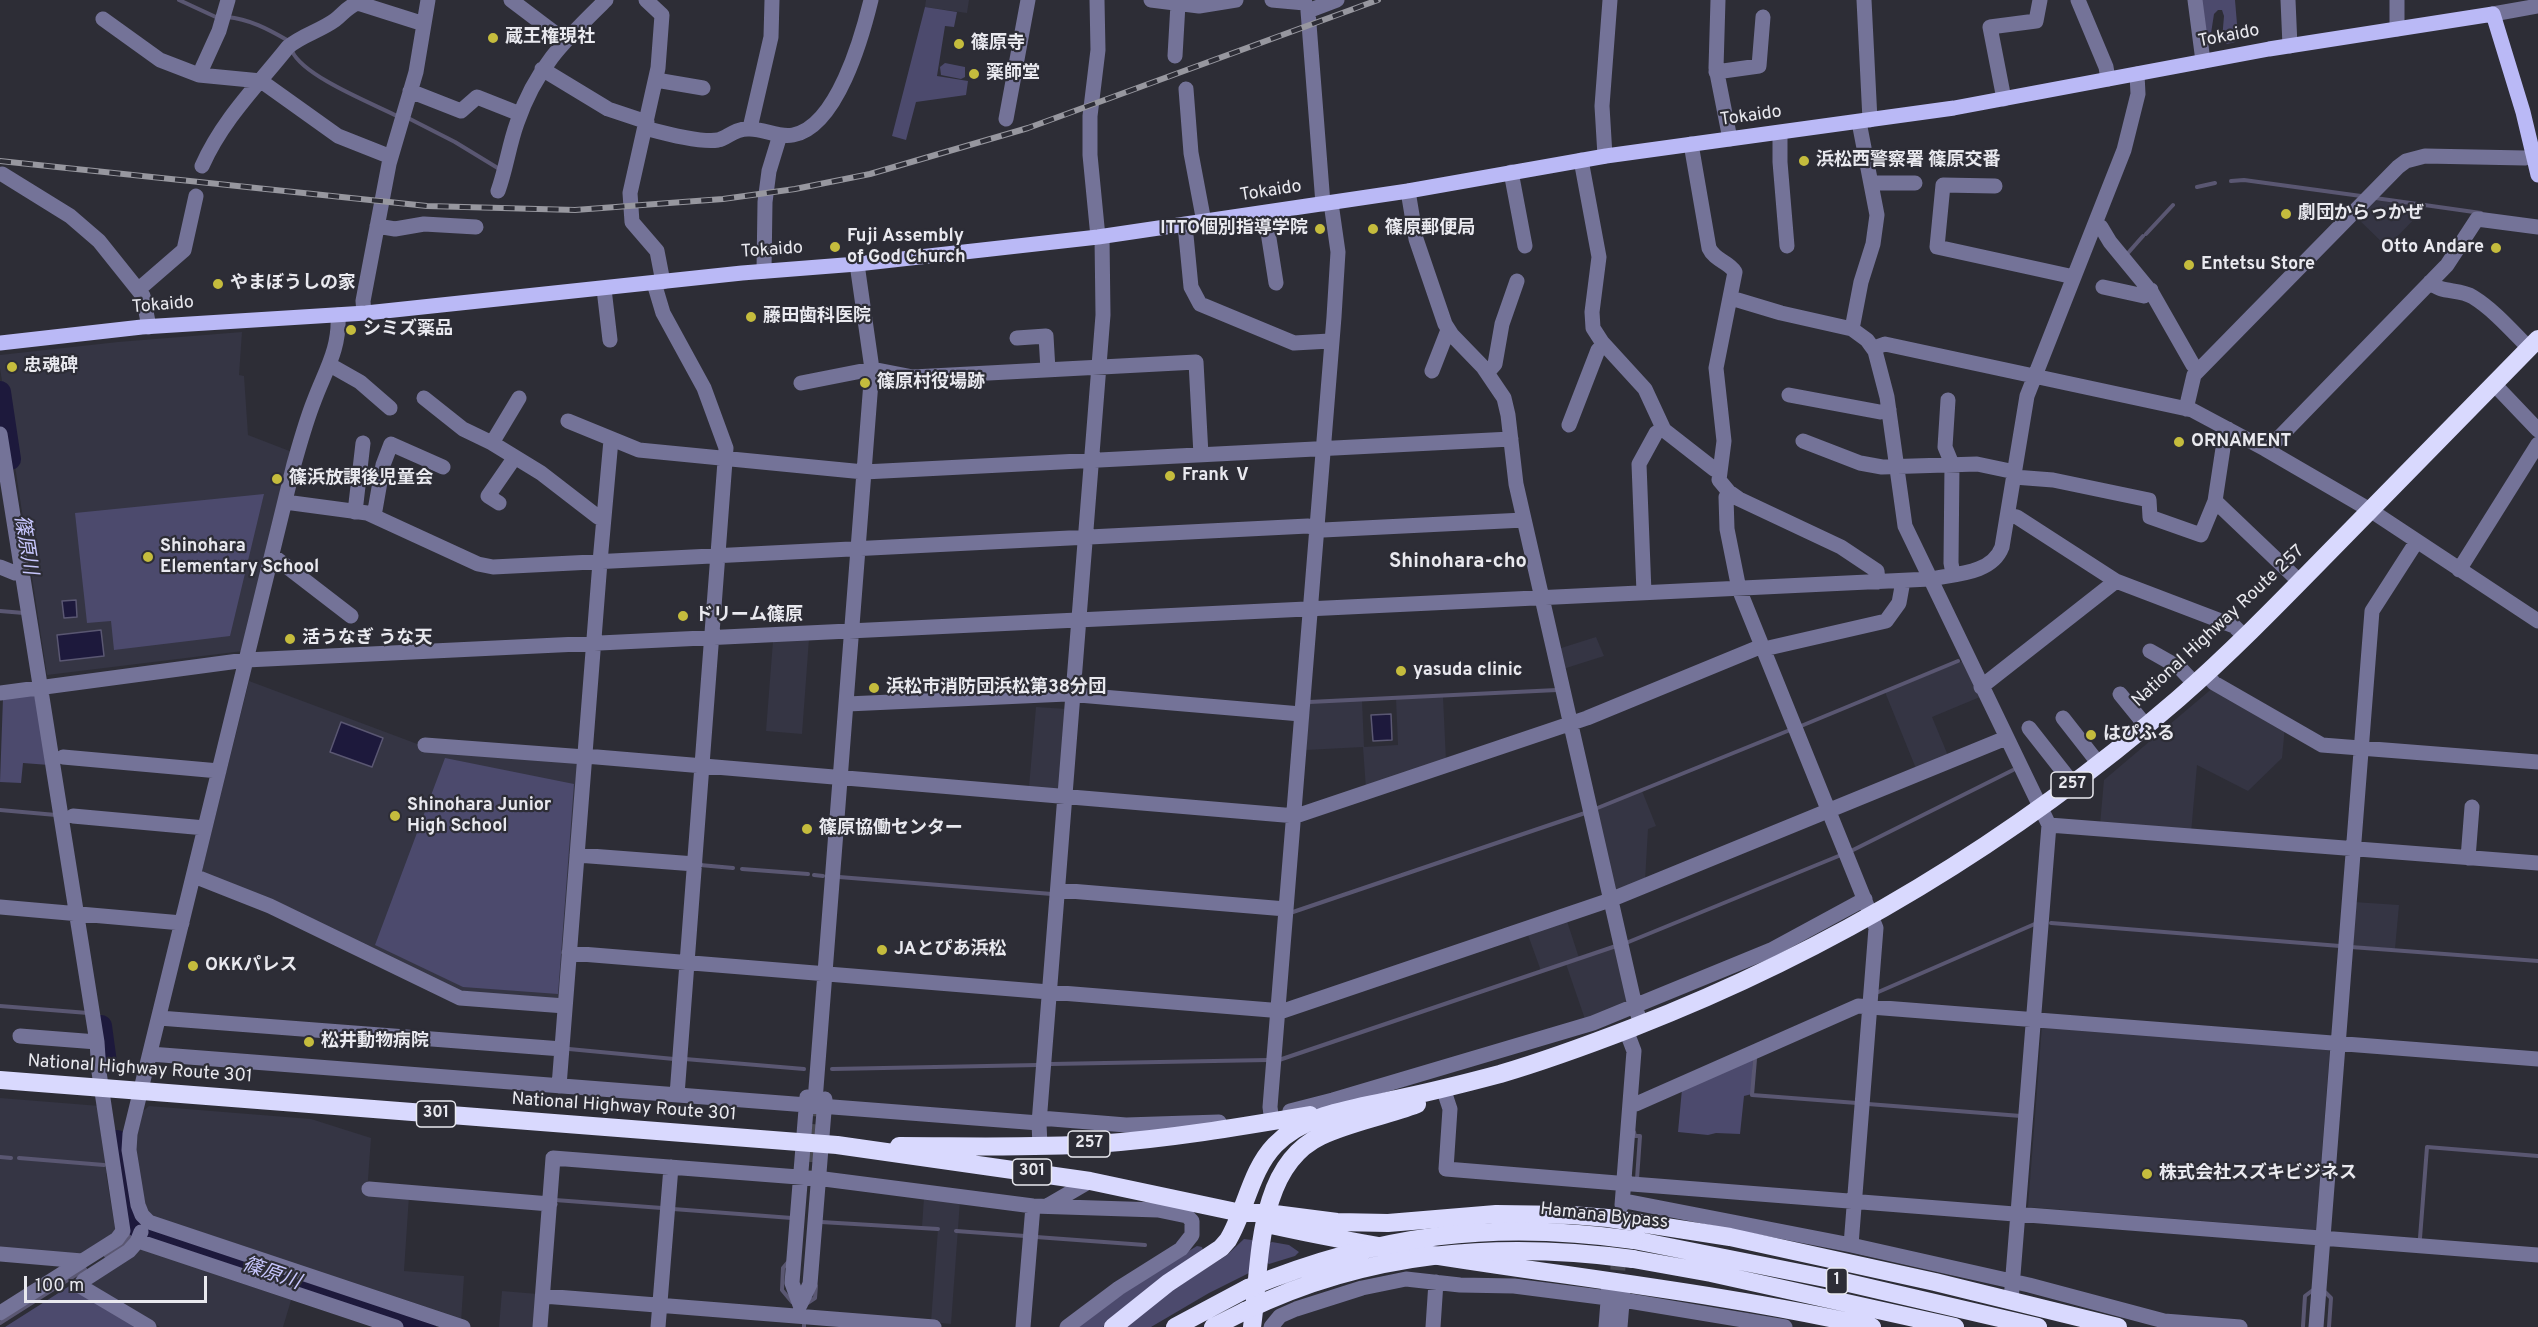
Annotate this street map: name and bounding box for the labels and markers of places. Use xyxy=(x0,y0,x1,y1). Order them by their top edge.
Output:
place label: 蔵王権現社 xyxy=(505,27,595,49)
marker: 蔵王権現社 xyxy=(486,31,500,45)
place label: 篠原寺 xyxy=(971,33,1025,55)
marker: 篠原寺 xyxy=(952,37,966,51)
place label: 薬師堂 xyxy=(986,63,1040,85)
marker: 薬師堂 xyxy=(967,67,981,81)
place label: 浜松西警察署 篠原交番 xyxy=(1816,150,2000,172)
marker: 浜松西警察署 篠原交番 xyxy=(1797,154,1811,168)
place label: 劇団からっかぜ xyxy=(2298,203,2424,225)
marker: 劇団からっかぜ xyxy=(2279,207,2293,221)
place label: ITTO個別指導学院 xyxy=(1160,218,1308,240)
place label: 篠原郵便局 xyxy=(1385,218,1475,240)
marker: ITTO個別指導学院 xyxy=(1313,222,1327,236)
marker: 篠原郵便局 xyxy=(1366,222,1380,236)
place label: Fuji Assembly of God Church xyxy=(847,226,966,268)
place label: Otto Andare xyxy=(2381,237,2484,259)
marker: Fuji Assembly of God Church xyxy=(828,240,842,254)
marker: Otto Andare xyxy=(2489,241,2503,255)
place label: Entetsu Store xyxy=(2201,254,2315,276)
marker: Entetsu Store xyxy=(2182,258,2196,272)
place label: やまぼうしの家 xyxy=(230,273,356,295)
marker: やまぼうしの家 xyxy=(211,277,225,291)
place label: 藤田歯科医院 xyxy=(763,306,871,328)
marker: 藤田歯科医院 xyxy=(744,310,758,324)
place label: シミズ薬品 xyxy=(363,319,453,341)
marker: シミズ薬品 xyxy=(344,323,358,337)
place label: 忠魂碑 xyxy=(24,356,78,378)
marker: 忠魂碑 xyxy=(5,360,19,374)
place label: 篠原村役場跡 xyxy=(877,372,985,394)
marker: 篠原村役場跡 xyxy=(858,376,872,390)
place label: ORNAMENT xyxy=(2191,431,2291,453)
marker: ORNAMENT xyxy=(2172,435,2186,449)
place label: Frank Ⅴ xyxy=(1182,465,1252,487)
place label: 篠浜放課後児童会 xyxy=(289,468,433,490)
marker: Frank Ⅴ xyxy=(1163,469,1177,483)
marker: 篠浜放課後児童会 xyxy=(270,472,284,486)
place label: Shinohara Elementary School xyxy=(160,536,319,578)
marker: Shinohara Elementary School xyxy=(141,550,155,564)
place label: ドリーム篠原 xyxy=(695,605,803,627)
marker: ドリーム篠原 xyxy=(676,609,690,623)
place label: 活うなぎ うな天 xyxy=(302,628,432,650)
marker: 活うなぎ うな天 xyxy=(283,632,297,646)
place label: yasuda clinic xyxy=(1413,660,1522,682)
marker: yasuda clinic xyxy=(1394,664,1408,678)
place label: 浜松市消防団浜松第38分団 xyxy=(886,677,1106,699)
marker: 浜松市消防団浜松第38分団 xyxy=(867,681,881,695)
place label: はぴふる xyxy=(2103,724,2175,746)
marker: はぴふる xyxy=(2084,728,2098,742)
place label: Shinohara Junior High School xyxy=(407,795,551,838)
marker: Shinohara Junior High School xyxy=(388,809,402,823)
place label: 篠原協働センター xyxy=(819,818,963,840)
marker: 篠原協働センター xyxy=(800,822,814,836)
place label: JAとぴあ浜松 xyxy=(894,939,1006,961)
marker: JAとぴあ浜松 xyxy=(875,943,889,957)
place label: OKKパレス xyxy=(205,955,297,977)
marker: OKKパレス xyxy=(186,959,200,973)
place label: 松井動物病院 xyxy=(321,1031,429,1053)
marker: 松井動物病院 xyxy=(302,1035,316,1049)
place label: 株式会社スズキビジネス xyxy=(2159,1163,2357,1185)
marker: 株式会社スズキビジネス xyxy=(2140,1167,2154,1181)

